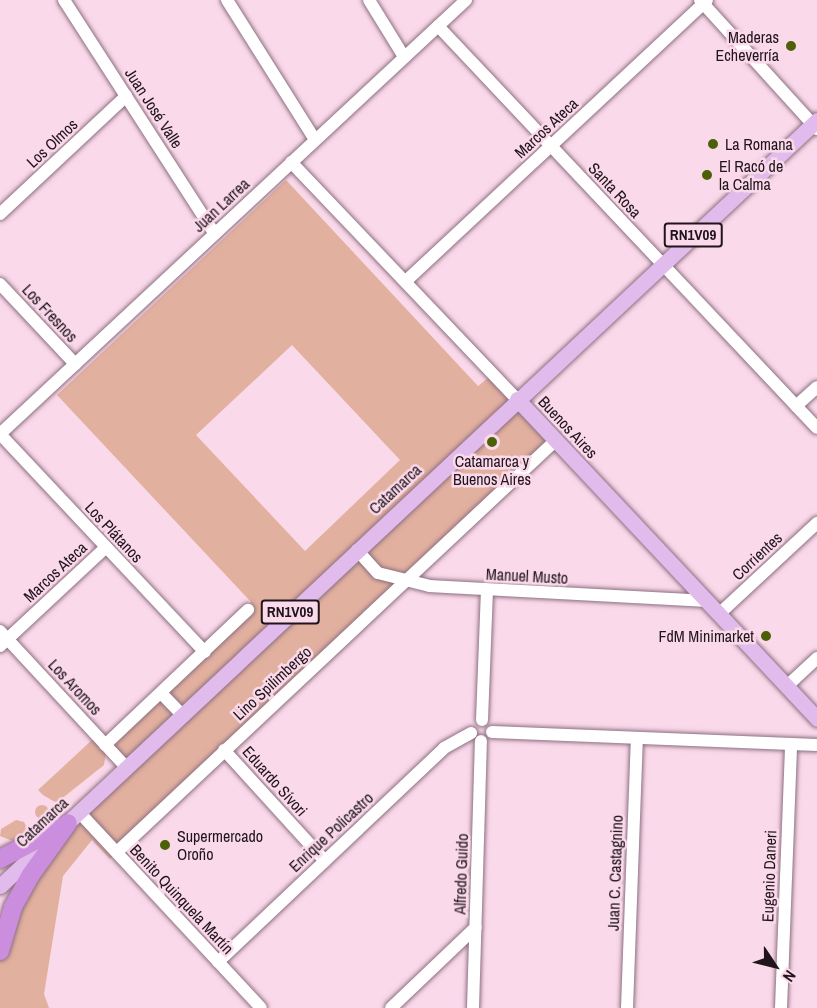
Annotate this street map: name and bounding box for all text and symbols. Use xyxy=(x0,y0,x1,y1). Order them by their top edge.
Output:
place label: Maderas Echeverría xyxy=(716,27,779,65)
marker: Maderas Echeverría xyxy=(784,39,798,53)
street label: Juan José Valle xyxy=(121,64,187,152)
street label: Marcos Ateca xyxy=(510,94,582,162)
street label: Los Olmos xyxy=(23,115,81,171)
place label: La Romana xyxy=(725,134,793,154)
marker: La Romana xyxy=(706,137,720,151)
place label: El Racó de la Calma xyxy=(719,156,783,194)
street label: Santa Rosa xyxy=(585,158,645,222)
marker: El Racó de la Calma xyxy=(700,168,714,182)
street label: Juan Larrea xyxy=(189,174,253,236)
road number: RN1V09 xyxy=(663,223,723,247)
street label: Los Fresnos xyxy=(18,280,82,346)
street label: Buenos Aires xyxy=(534,392,602,462)
marker: Catamarca y Buenos Aires xyxy=(485,435,499,449)
place label: Catamarca y Buenos Aires xyxy=(453,451,531,489)
street label: Catamarca xyxy=(365,460,425,518)
street label: Los Plátanos xyxy=(81,498,147,566)
street label: Corrientes xyxy=(728,528,786,584)
street label: Marcos Ateca xyxy=(19,538,91,606)
street label: Manuel Musto xyxy=(485,564,569,588)
road number: RN1V09 xyxy=(260,600,320,624)
place label: FdM Minimarket xyxy=(658,626,754,646)
marker: FdM Minimarket xyxy=(759,629,773,643)
street label: Lino Spilimbergo xyxy=(229,642,315,724)
street label: Los Aromos xyxy=(44,655,106,719)
street label: Eduardo Sívori xyxy=(239,742,311,820)
street label: Enrique Policastro xyxy=(285,788,377,876)
street label: Catamarca xyxy=(12,793,72,851)
street label: Juan C. Castagnino xyxy=(603,815,627,931)
place label: Supermercado Oroño xyxy=(177,826,263,864)
street label: Eugenio Daneri xyxy=(758,830,780,922)
street label: Alfredo Guido xyxy=(450,833,472,915)
marker: Supermercado Oroño xyxy=(158,838,172,852)
street label: Benito Quinquela Martín xyxy=(126,840,238,958)
north arrow xyxy=(745,936,805,996)
text: N xyxy=(778,966,801,987)

